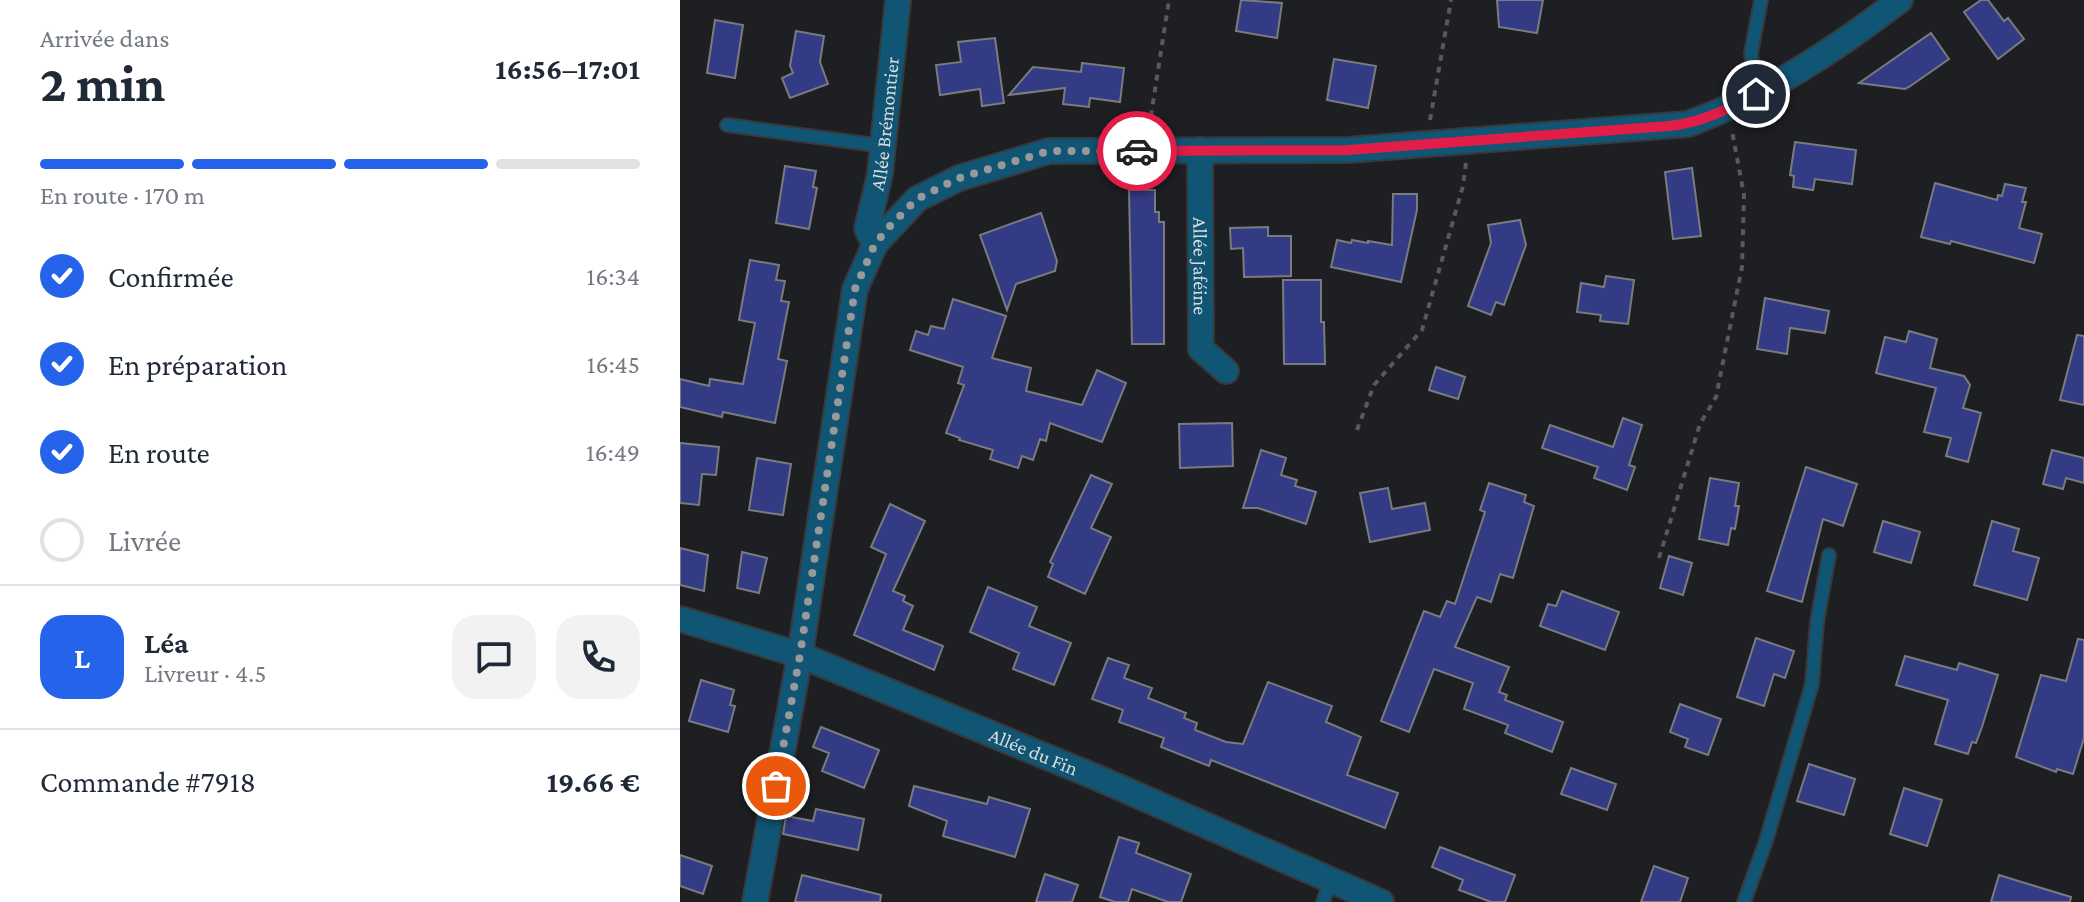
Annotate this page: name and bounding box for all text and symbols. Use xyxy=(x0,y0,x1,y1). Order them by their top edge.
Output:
text: Arrivée dans xyxy=(40,24,169,53)
text: 16:56–17:01 xyxy=(495,52,640,85)
text: 2 min xyxy=(40,54,165,112)
street label: Allée Brémontier xyxy=(865,56,903,193)
pin xyxy=(1722,60,1790,128)
icon: home xyxy=(1734,72,1778,116)
courier xyxy=(1097,111,1177,191)
icon: car xyxy=(1115,129,1159,173)
text: En route · 170 m xyxy=(40,181,205,210)
street label: Allée Jaféine xyxy=(1189,217,1212,315)
icon: check xyxy=(40,254,84,298)
text: Confirmée xyxy=(108,260,234,293)
text: 16:34 xyxy=(587,262,640,291)
icon: check xyxy=(40,342,84,386)
text: En préparation xyxy=(108,348,287,381)
text: 16:45 xyxy=(587,350,640,379)
icon: check xyxy=(40,430,84,474)
text: En route xyxy=(108,436,210,469)
text: 16:49 xyxy=(586,438,640,467)
text: Livrée xyxy=(108,524,181,557)
button: chat xyxy=(452,615,536,699)
button: phone xyxy=(556,615,640,699)
text: Léa xyxy=(144,626,189,659)
text: L xyxy=(74,641,90,674)
text: Livreur · 4.5 xyxy=(144,659,266,688)
street label: Allée du Fin xyxy=(986,723,1081,780)
pin xyxy=(742,752,810,820)
icon: bag xyxy=(754,764,798,808)
text: Commande #7918 xyxy=(40,765,256,798)
text: 19.66 € xyxy=(547,765,640,798)

